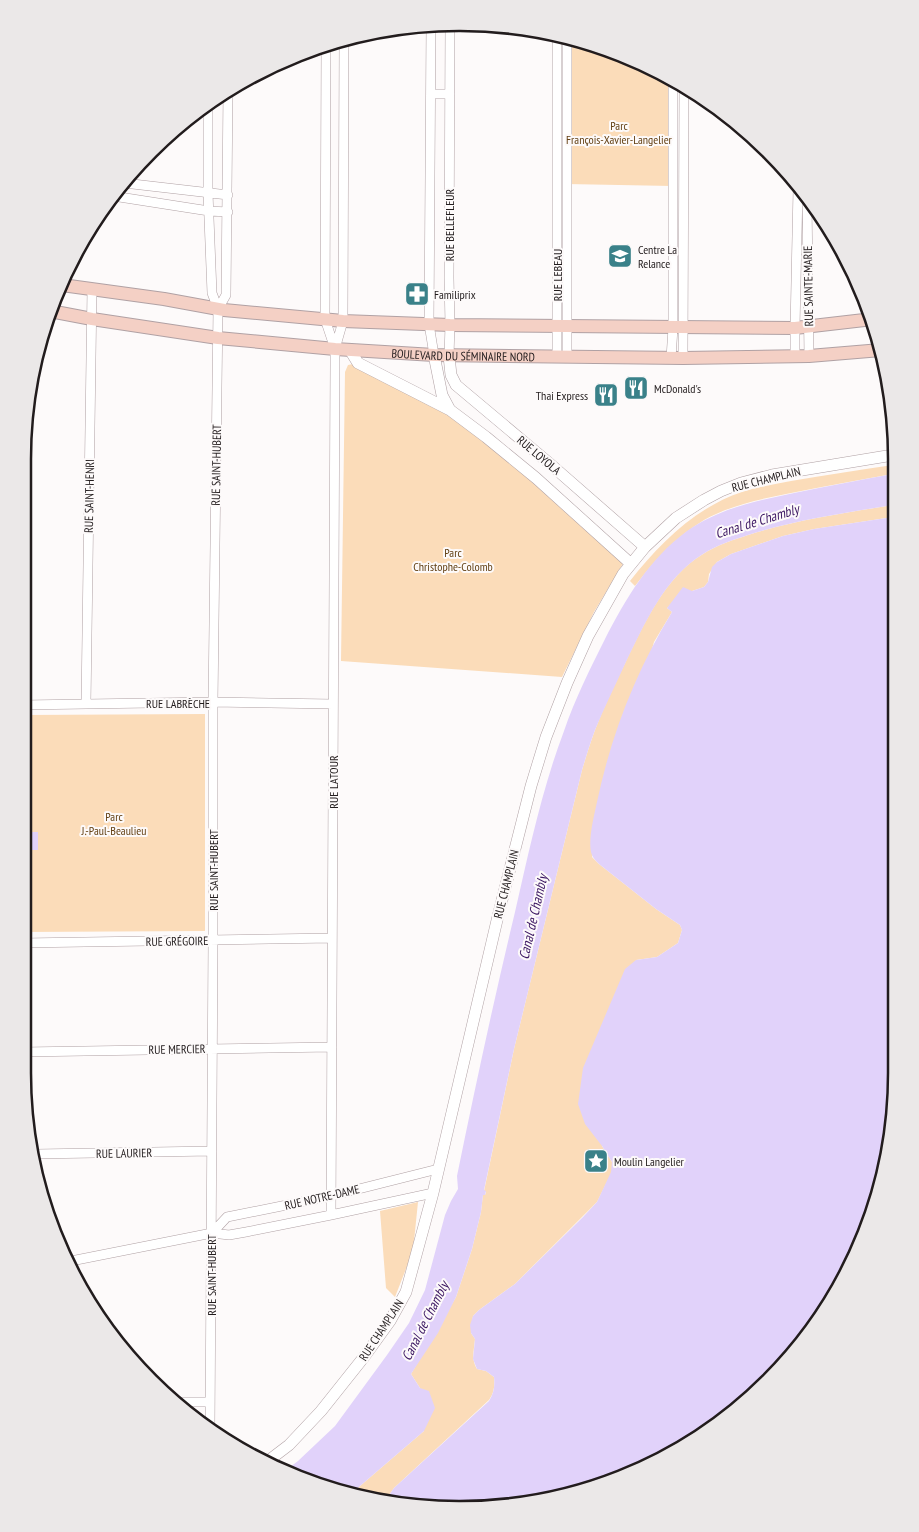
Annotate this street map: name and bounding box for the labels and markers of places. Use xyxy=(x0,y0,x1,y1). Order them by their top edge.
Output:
place label: Centre La Relance xyxy=(638,242,677,271)
school or university icon: Centre La Relance xyxy=(607,243,633,269)
pharmacy icon: Familiprix xyxy=(404,281,430,307)
place label: Familiprix xyxy=(434,287,476,302)
restaurant icon: McDonald's xyxy=(623,375,649,401)
place label: McDonald's xyxy=(654,381,701,396)
restaurant icon: Thai Express xyxy=(593,382,619,408)
place label: Thai Express xyxy=(536,388,588,403)
place icon: Moulin Langelier xyxy=(583,1148,609,1174)
place label: Moulin Langelier xyxy=(614,1154,685,1169)

